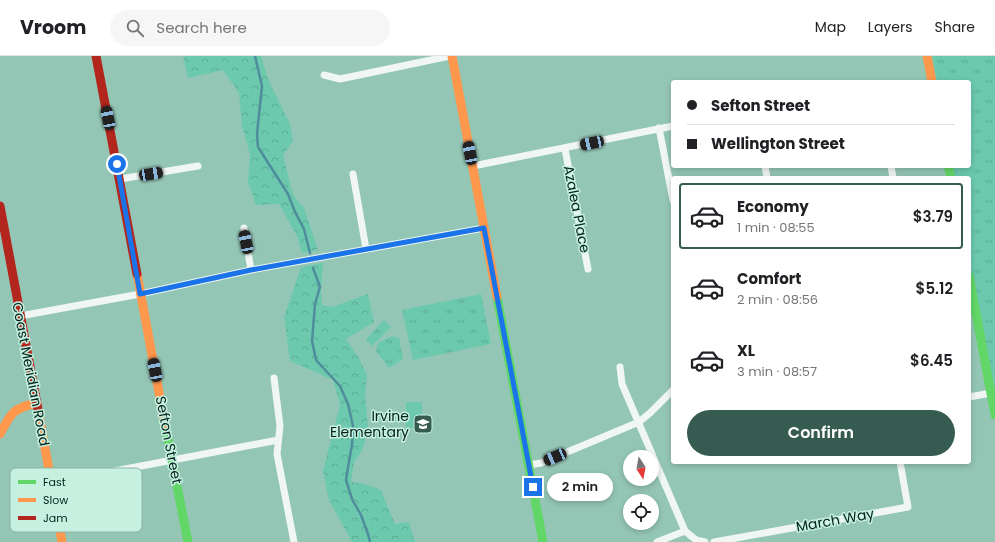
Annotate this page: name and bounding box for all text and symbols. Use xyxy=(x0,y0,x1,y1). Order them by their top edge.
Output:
search box xyxy=(110,10,390,46)
text: Vroom xyxy=(20,14,86,41)
icon: search xyxy=(124,17,146,39)
text: Search here xyxy=(156,17,247,38)
text: Map xyxy=(815,17,846,37)
text: Layers xyxy=(868,17,912,37)
text: Share xyxy=(934,17,975,37)
text: Sefton Street xyxy=(711,95,810,116)
car xyxy=(100,105,116,131)
text: Wellington Street xyxy=(711,133,845,154)
car xyxy=(579,135,605,151)
car xyxy=(462,140,478,166)
route start xyxy=(108,155,126,173)
street label: Azalea Place xyxy=(559,164,595,255)
car xyxy=(138,166,164,182)
text: Economy xyxy=(737,196,809,217)
icon: car xyxy=(689,198,725,234)
text: $3.79 xyxy=(913,206,953,227)
text: 1 min · 08:55 xyxy=(737,218,815,237)
car xyxy=(238,229,254,255)
text: Comfort xyxy=(737,268,801,289)
icon: car xyxy=(689,270,725,306)
text: $5.12 xyxy=(916,278,953,299)
text: 2 min · 08:56 xyxy=(737,290,818,309)
street label: Coast Meridian Road xyxy=(7,300,55,448)
text: XL xyxy=(737,340,755,361)
icon: car xyxy=(689,342,725,378)
text: $6.45 xyxy=(910,350,953,371)
car xyxy=(147,357,163,383)
text: 3 min · 08:57 xyxy=(737,362,817,381)
street label: Sefton Street xyxy=(151,394,187,486)
place label: Irvine Elementary xyxy=(330,406,409,442)
button: Confirm xyxy=(687,410,955,456)
school or university icon: Irvine Elementary xyxy=(412,413,434,435)
car xyxy=(542,447,568,467)
north arrow xyxy=(623,450,659,486)
map controls xyxy=(623,450,659,530)
legend xyxy=(10,468,142,532)
callout: 2 min xyxy=(547,473,613,501)
text: Fast xyxy=(43,474,66,490)
text: 2 min xyxy=(562,477,598,496)
route end xyxy=(524,478,542,496)
text: Slow xyxy=(43,492,68,508)
button: locate xyxy=(623,494,659,530)
street label: March Way xyxy=(794,503,876,537)
text: Jam xyxy=(43,510,68,526)

